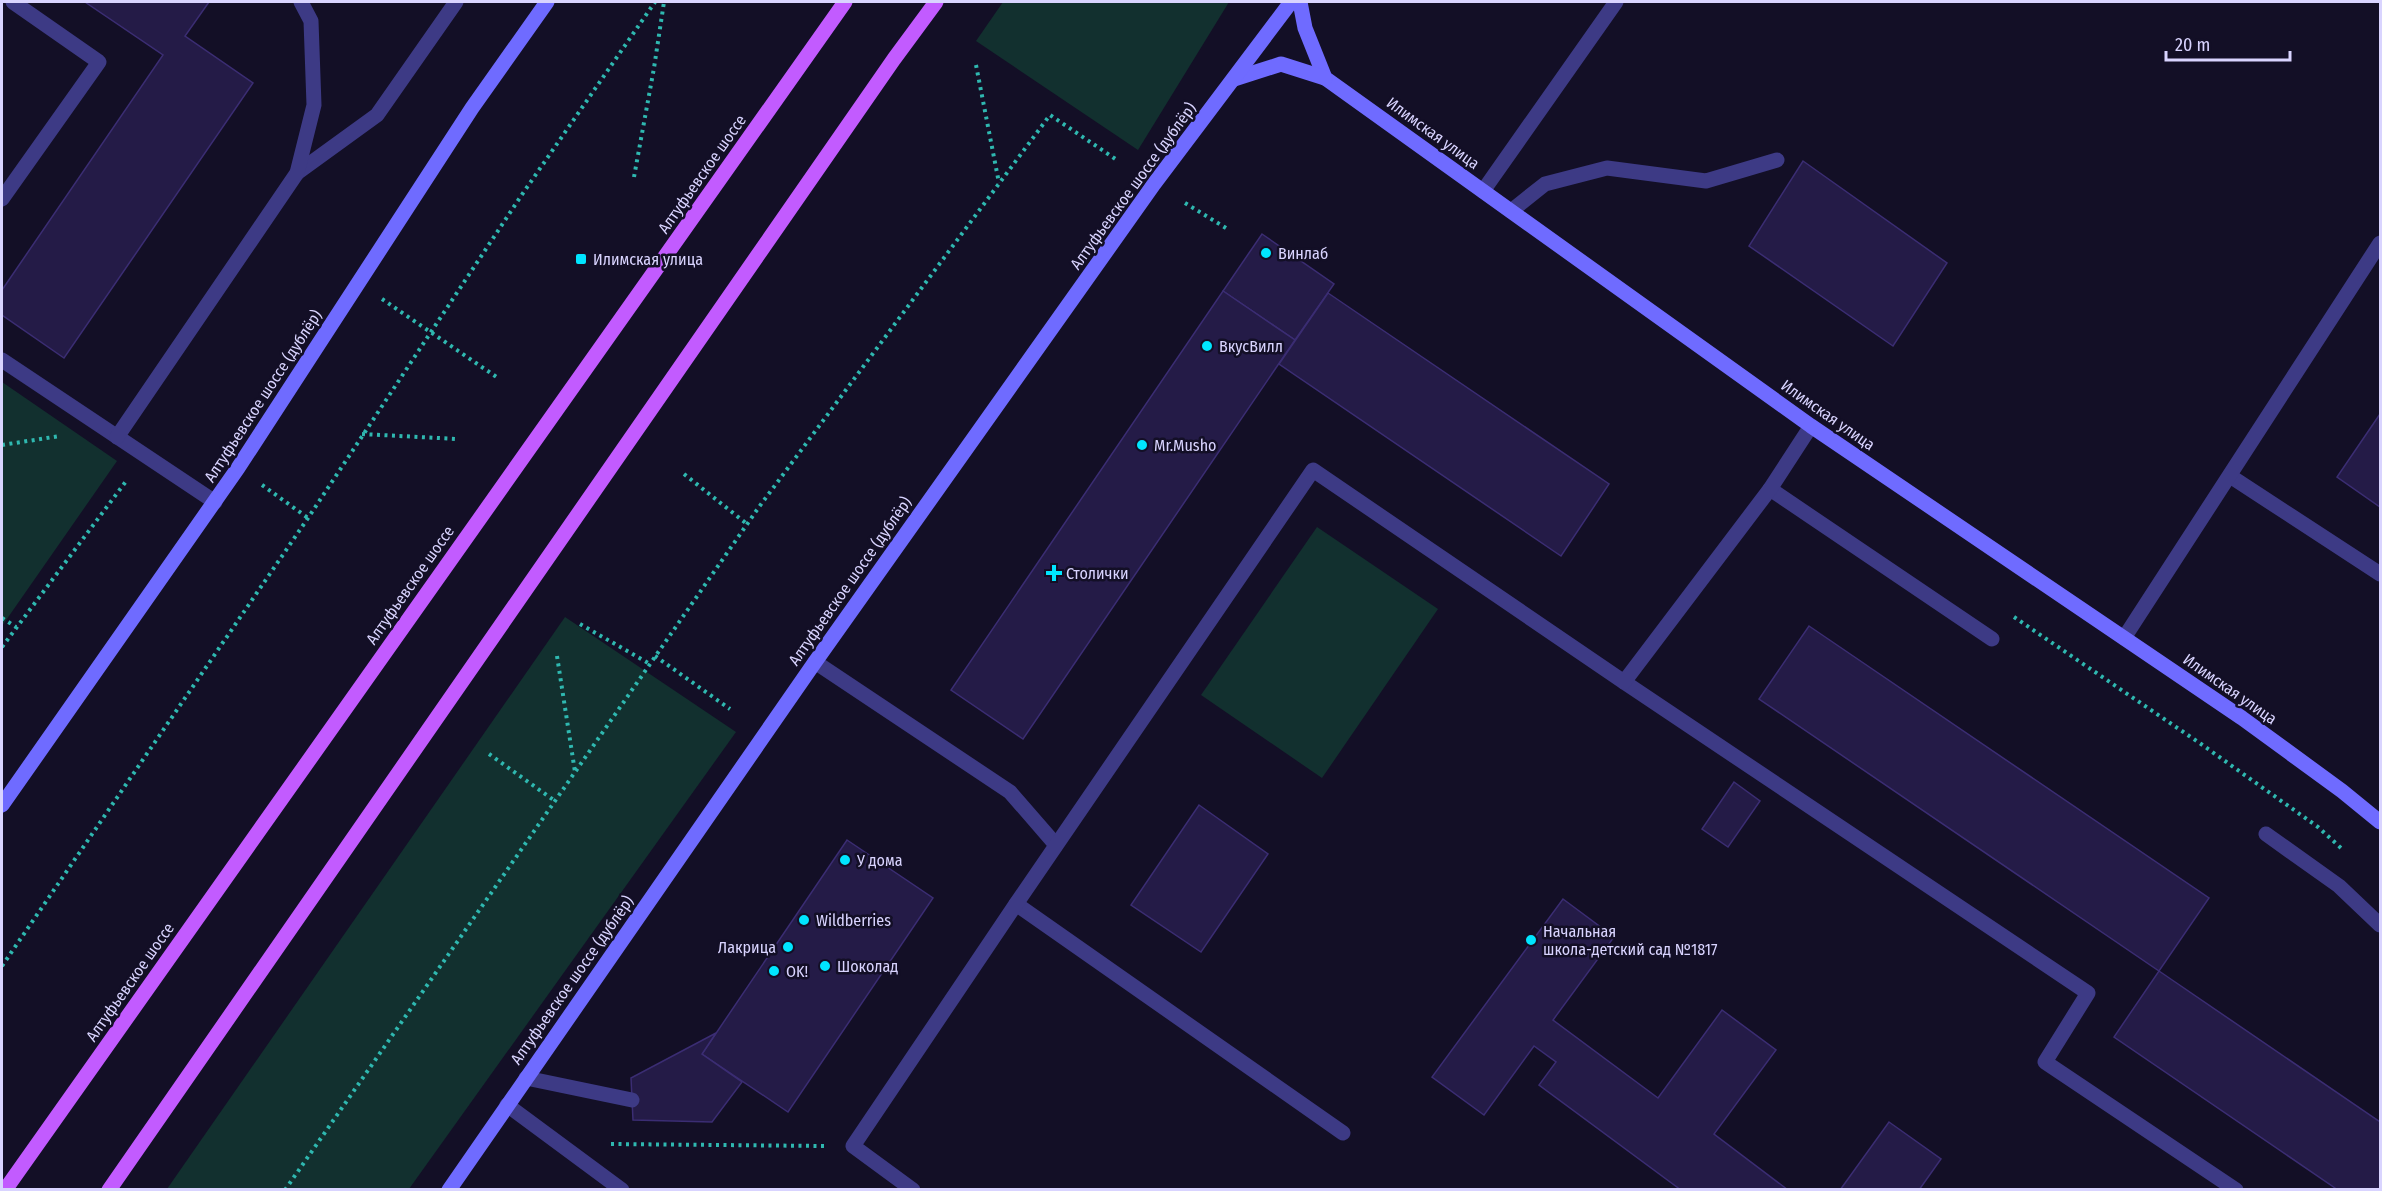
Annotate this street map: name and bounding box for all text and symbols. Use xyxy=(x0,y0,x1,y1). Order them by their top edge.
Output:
scale bar xyxy=(2166,24,2290,62)
text: 20 m xyxy=(2175,34,2210,56)
street label: Илимская улица xyxy=(1383,93,1483,173)
street label: Алтуфьевское шоссе (дублёр) xyxy=(1066,99,1200,273)
street label: Алтуфьевское шоссе xyxy=(654,111,750,237)
place label: Винлаб xyxy=(1278,244,1328,263)
marker: Винлаб xyxy=(1259,246,1273,260)
place label: Илимская улица xyxy=(593,250,703,269)
marker: Илимская улица xyxy=(574,252,588,266)
street label: Алтуфьевское шоссе (дублёр) xyxy=(200,306,326,486)
place label: ВкусВилл xyxy=(1219,337,1283,356)
marker: ВкусВилл xyxy=(1200,339,1214,353)
street label: Илимская улица xyxy=(1778,376,1879,454)
place label: Mr.Musho xyxy=(1154,436,1217,455)
marker: Mr.Musho xyxy=(1135,438,1149,452)
street label: Алтуфьевское шоссе (дублёр) xyxy=(784,493,916,669)
street label: Алтуфьевское шоссе xyxy=(362,522,458,648)
place label: Столички xyxy=(1066,564,1128,583)
marker: Столички xyxy=(1047,566,1061,580)
street label: Илимская улица xyxy=(2180,650,2281,728)
place label: У дома xyxy=(856,851,903,870)
marker: У дома xyxy=(838,853,852,867)
street label: Алтуфьевское шоссе (дублёр) xyxy=(506,892,638,1068)
place label: Wildberries xyxy=(816,911,891,930)
marker: Wildberries xyxy=(797,913,811,927)
street label: Алтуфьевское шоссе xyxy=(82,919,178,1045)
place label: Начальная школа-детский сад №1817 xyxy=(1543,922,1718,959)
marker: Начальная школа-детский сад №1817 xyxy=(1524,933,1538,947)
place label: Лакрица xyxy=(718,938,776,957)
marker: Лакрица xyxy=(781,940,795,954)
place label: Шоколад xyxy=(837,957,898,976)
marker: Шоколад xyxy=(818,959,832,973)
place label: OK! xyxy=(786,962,808,981)
marker: OK! xyxy=(767,964,781,978)

